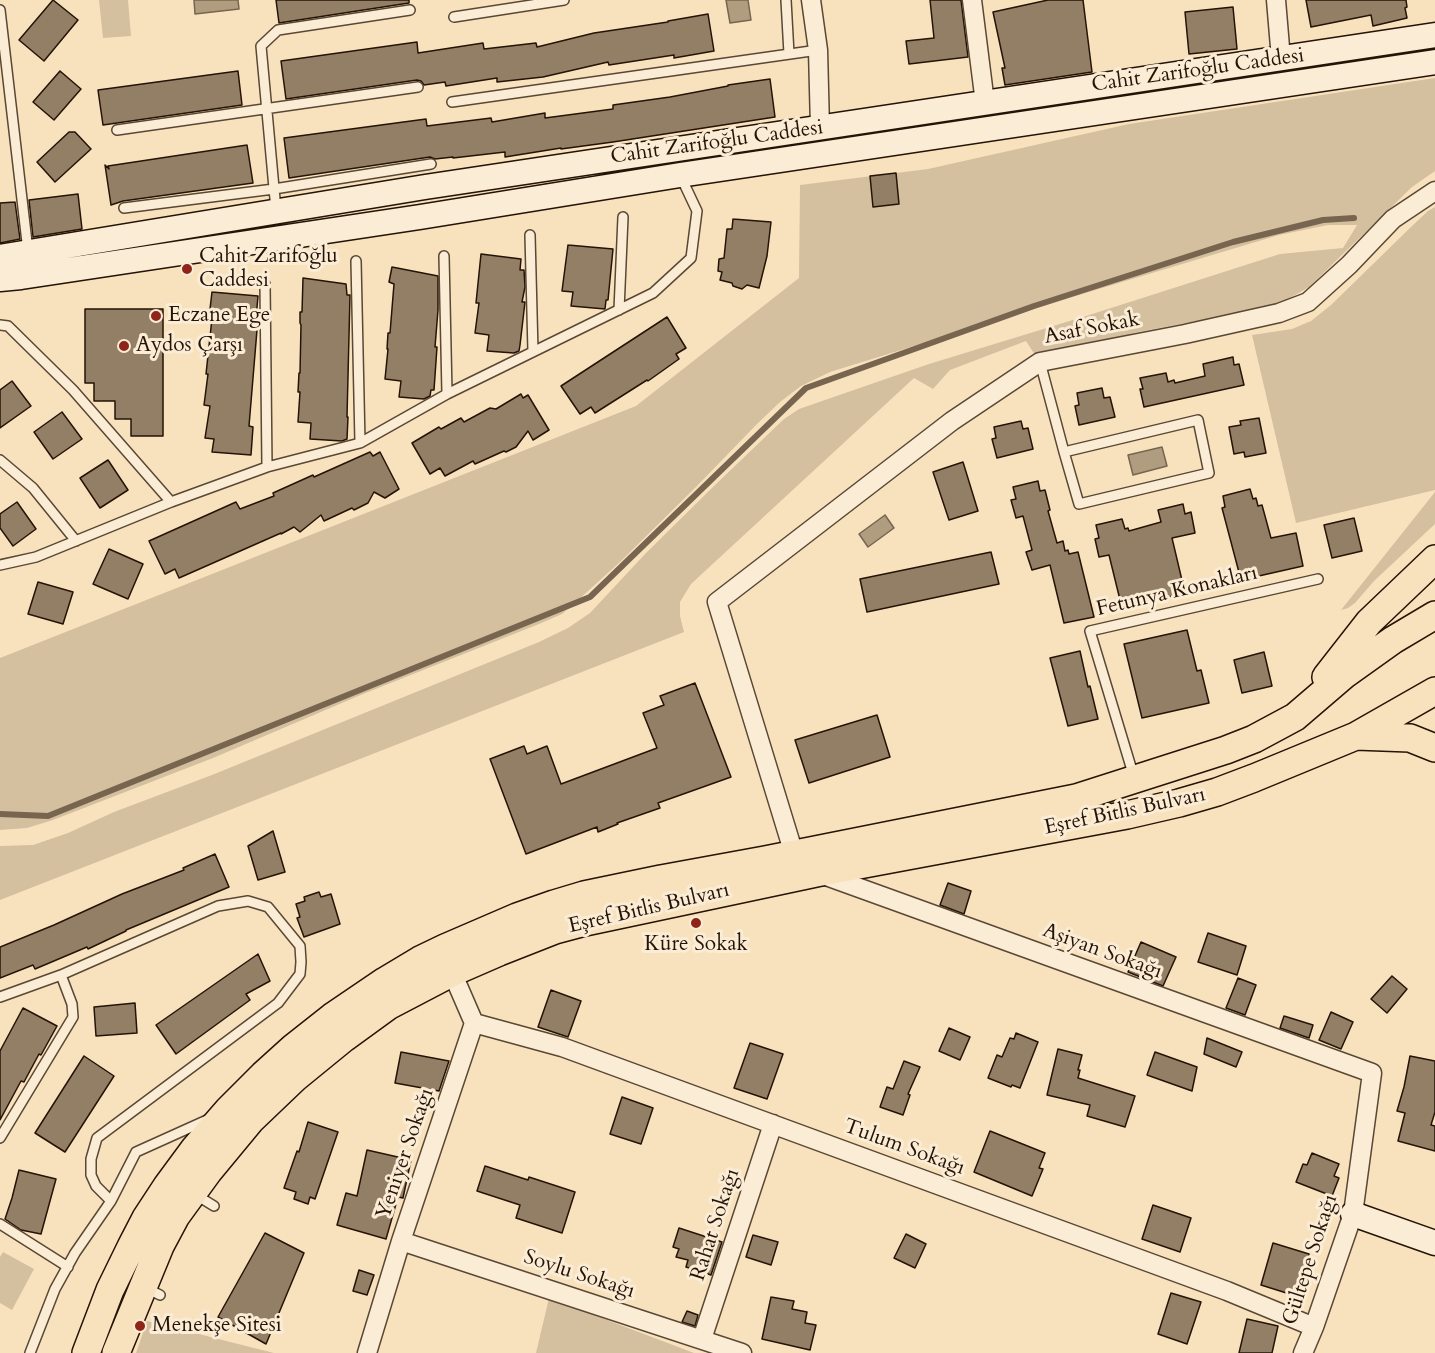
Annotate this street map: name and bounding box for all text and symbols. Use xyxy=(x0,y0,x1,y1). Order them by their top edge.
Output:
street label: Cahit Zarifoğlu Caddesi xyxy=(1090,44,1306,98)
street label: Cahit Zarifoğlu Caddesi xyxy=(609,116,825,170)
place label: Cahit Zarifoğlu Caddesi xyxy=(199,244,338,294)
marker: Cahit Zarifoğlu Caddesi xyxy=(180,262,194,276)
place label: Eczane Ege xyxy=(168,303,270,329)
street label: Asaf Sokak xyxy=(1042,307,1142,351)
marker: Eczane Ege xyxy=(149,309,163,323)
place label: Aydos Çarşı xyxy=(136,333,243,359)
marker: Aydos Çarşı xyxy=(117,339,131,353)
street label: Fetunya Konakları xyxy=(1094,561,1260,623)
street label: Eşref Bitlis Bulvarı xyxy=(1042,783,1208,841)
street label: Eşref Bitlis Bulvarı xyxy=(566,878,732,940)
marker: Küre Sokak xyxy=(689,916,703,930)
street label: Aşiyan Sokağı xyxy=(1039,919,1165,985)
place label: Küre Sokak xyxy=(644,932,748,958)
street label: Yeniyer Sokağı xyxy=(372,1085,440,1223)
street label: Tulum Sokağı xyxy=(840,1114,968,1182)
street label: Rahat Sokağı xyxy=(686,1166,746,1284)
street label: Gültepe Sokağı xyxy=(1278,1192,1344,1328)
street label: Soylu Sokağı xyxy=(520,1245,638,1305)
place label: Menekşe Sitesi xyxy=(152,1313,282,1339)
marker: Menekşe Sitesi xyxy=(133,1319,147,1333)

